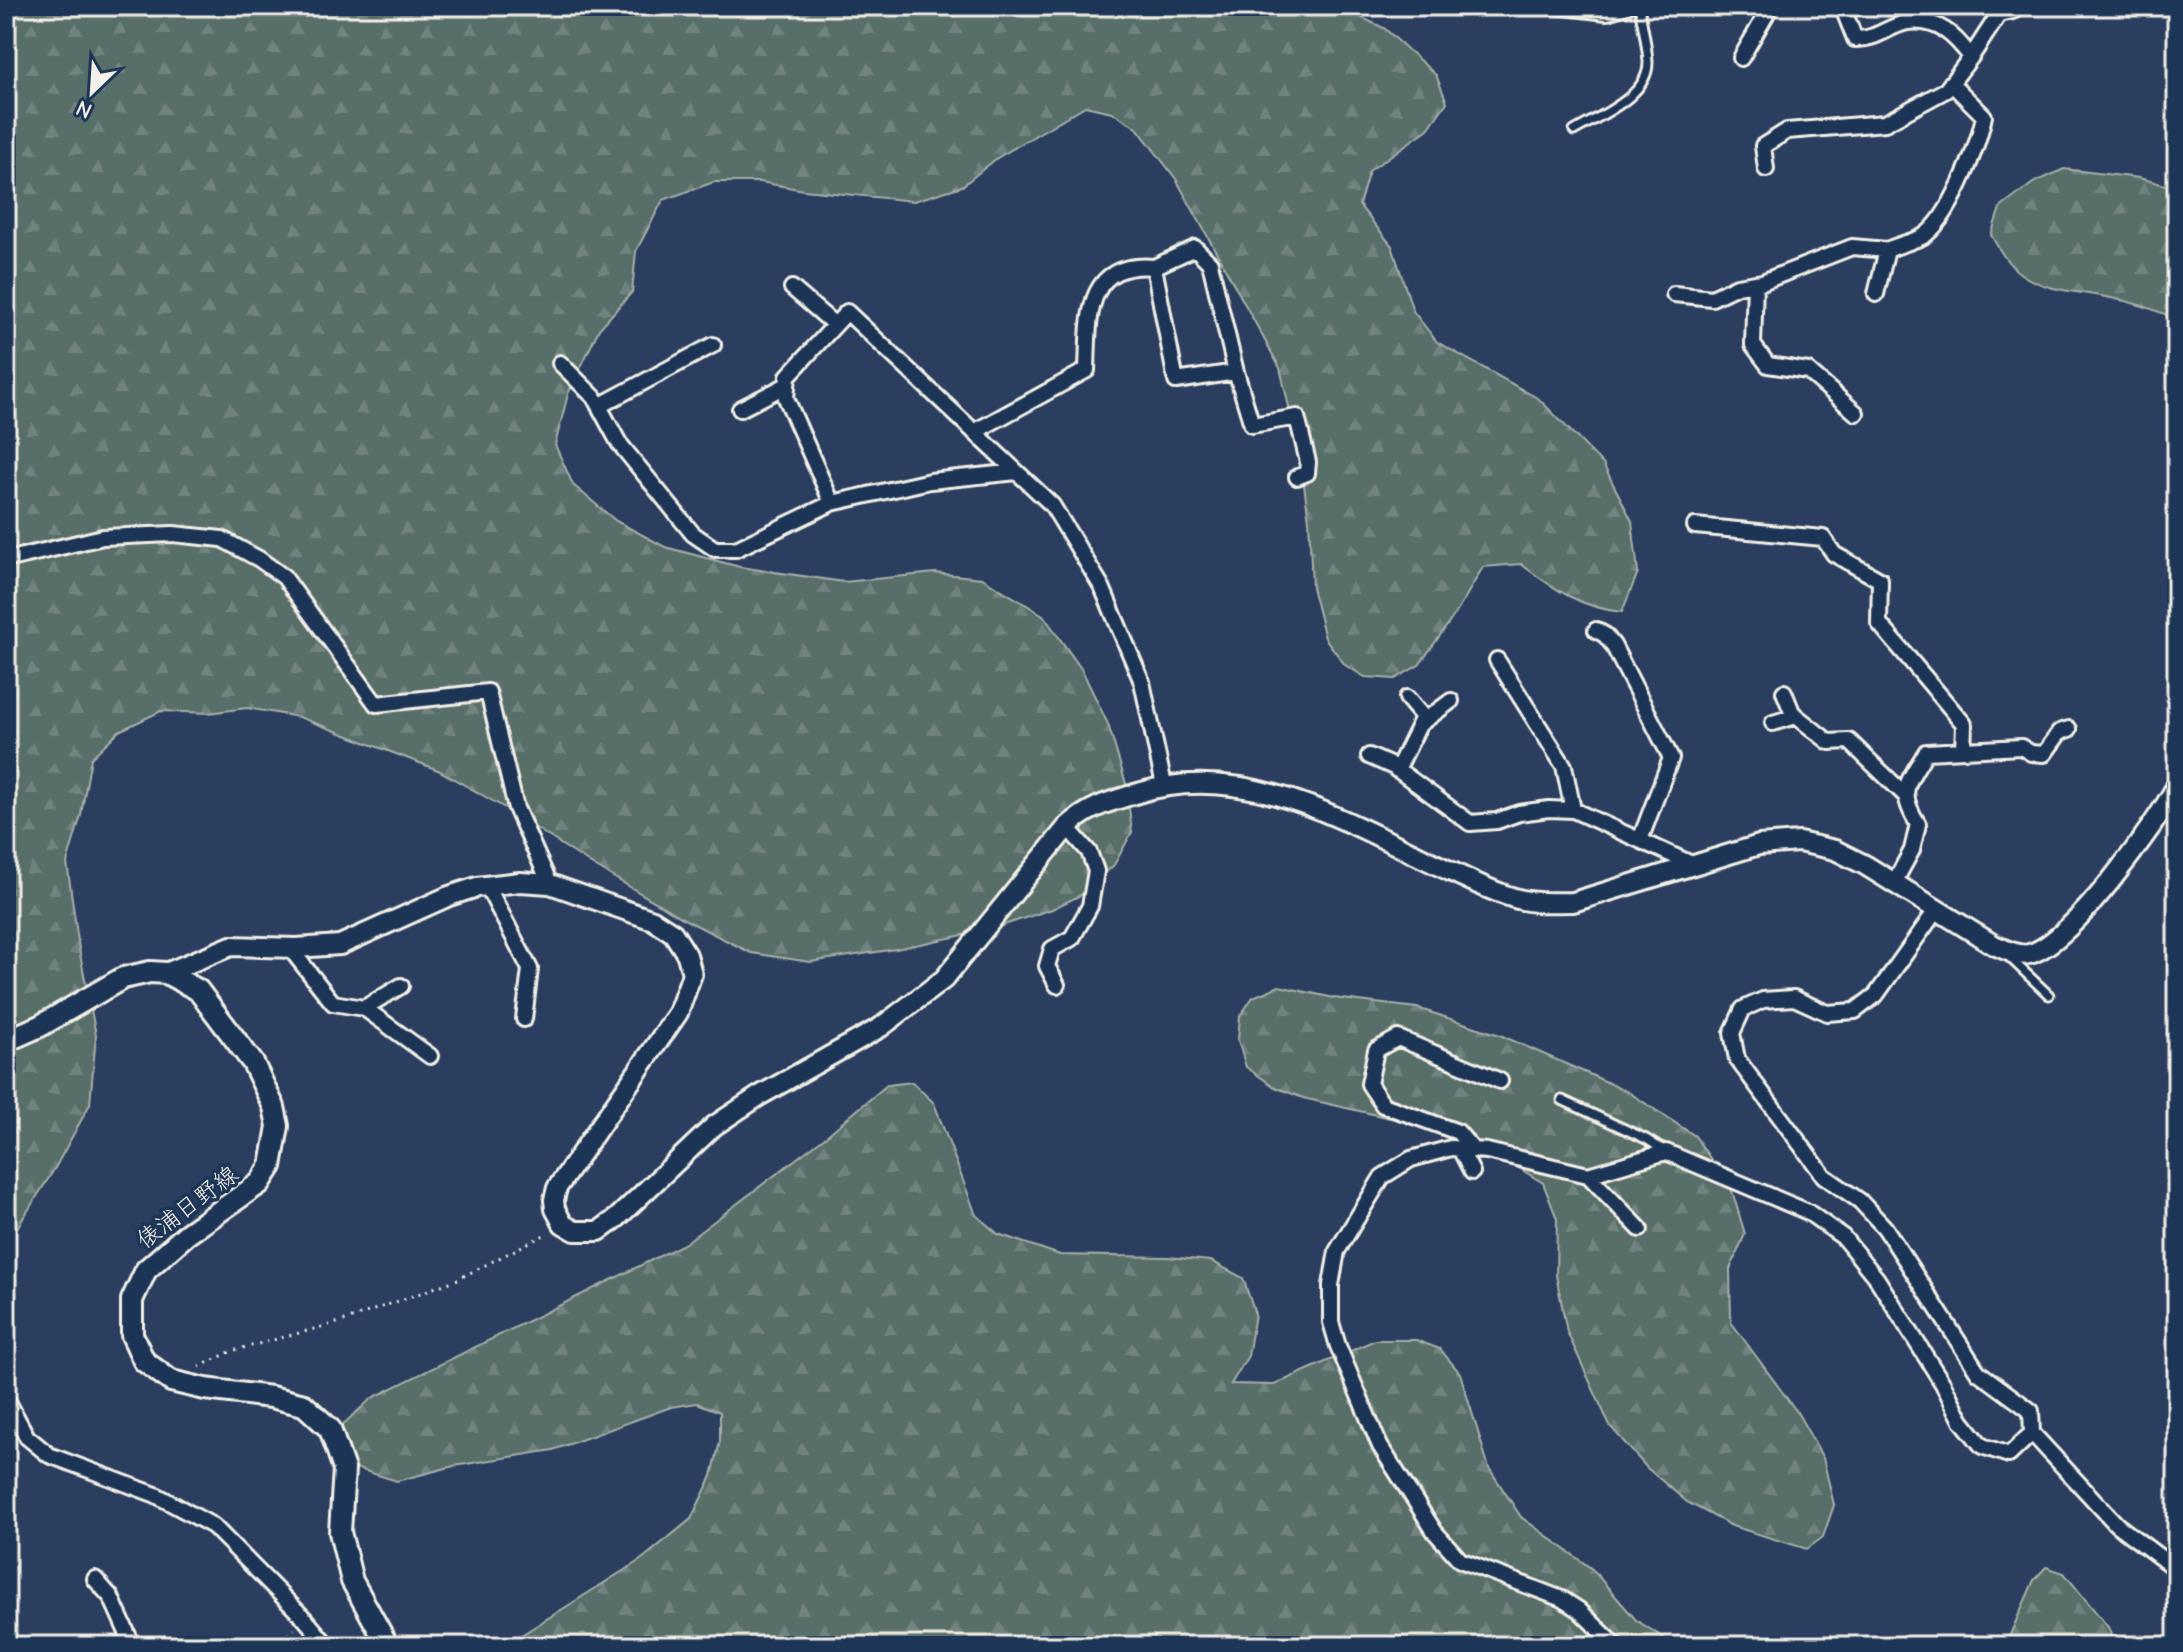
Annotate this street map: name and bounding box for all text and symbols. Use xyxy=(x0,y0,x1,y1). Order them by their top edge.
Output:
north arrow xyxy=(52,52,132,132)
text: N xyxy=(72,94,96,124)
street label: 俵浦日野線 xyxy=(131,1160,243,1254)

